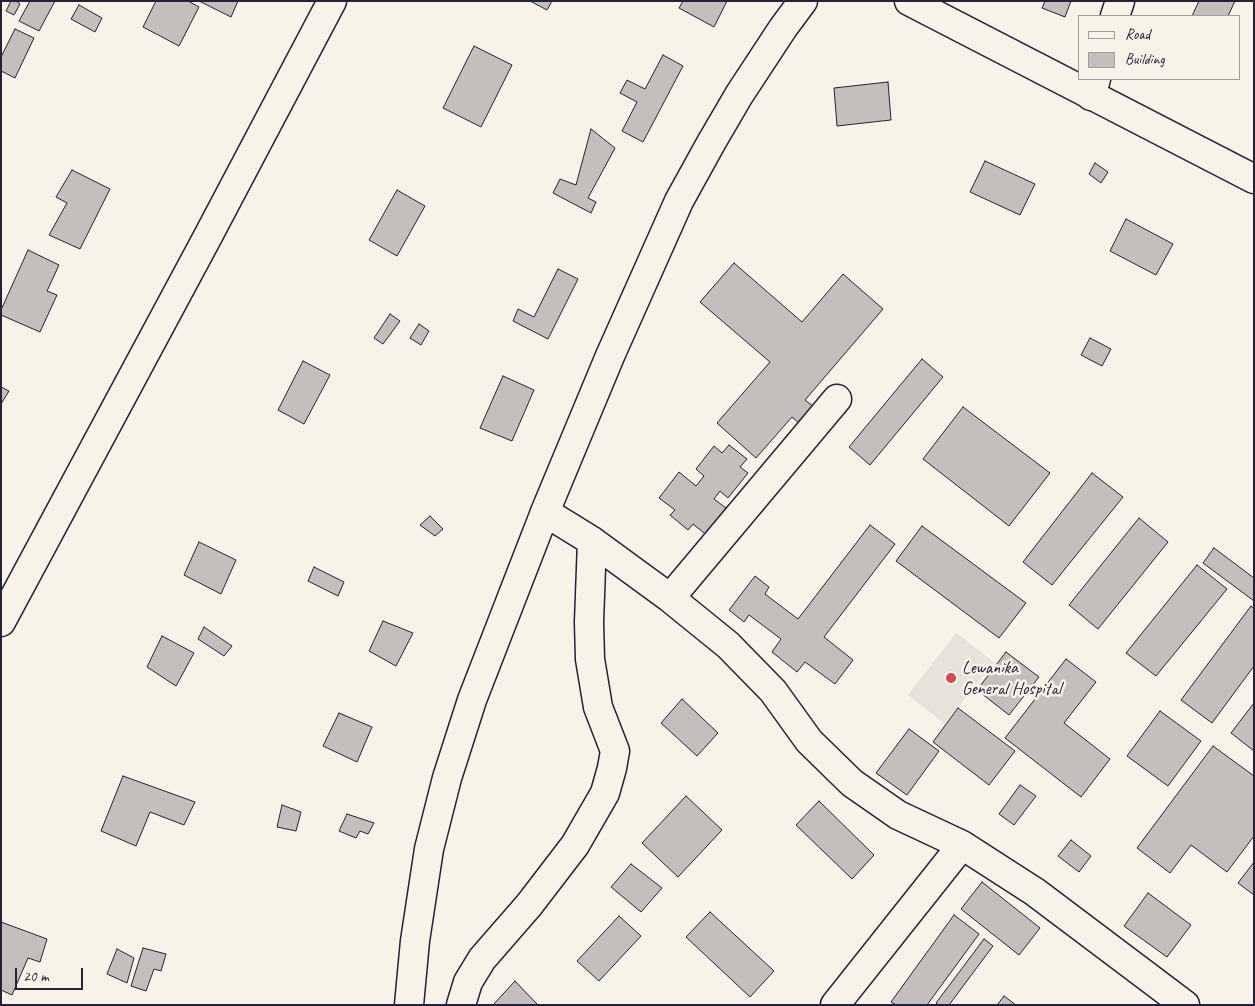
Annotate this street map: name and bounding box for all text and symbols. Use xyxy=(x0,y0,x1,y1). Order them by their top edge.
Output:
legend xyxy=(1078,15,1240,80)
text: Road xyxy=(1125,25,1150,44)
text: Building xyxy=(1125,50,1164,69)
place label: Lewanika General Hospital xyxy=(962,657,1061,700)
marker: Lewanika General Hospital xyxy=(944,671,958,685)
scale bar xyxy=(18,958,85,990)
text: 20 m xyxy=(23,967,49,986)

